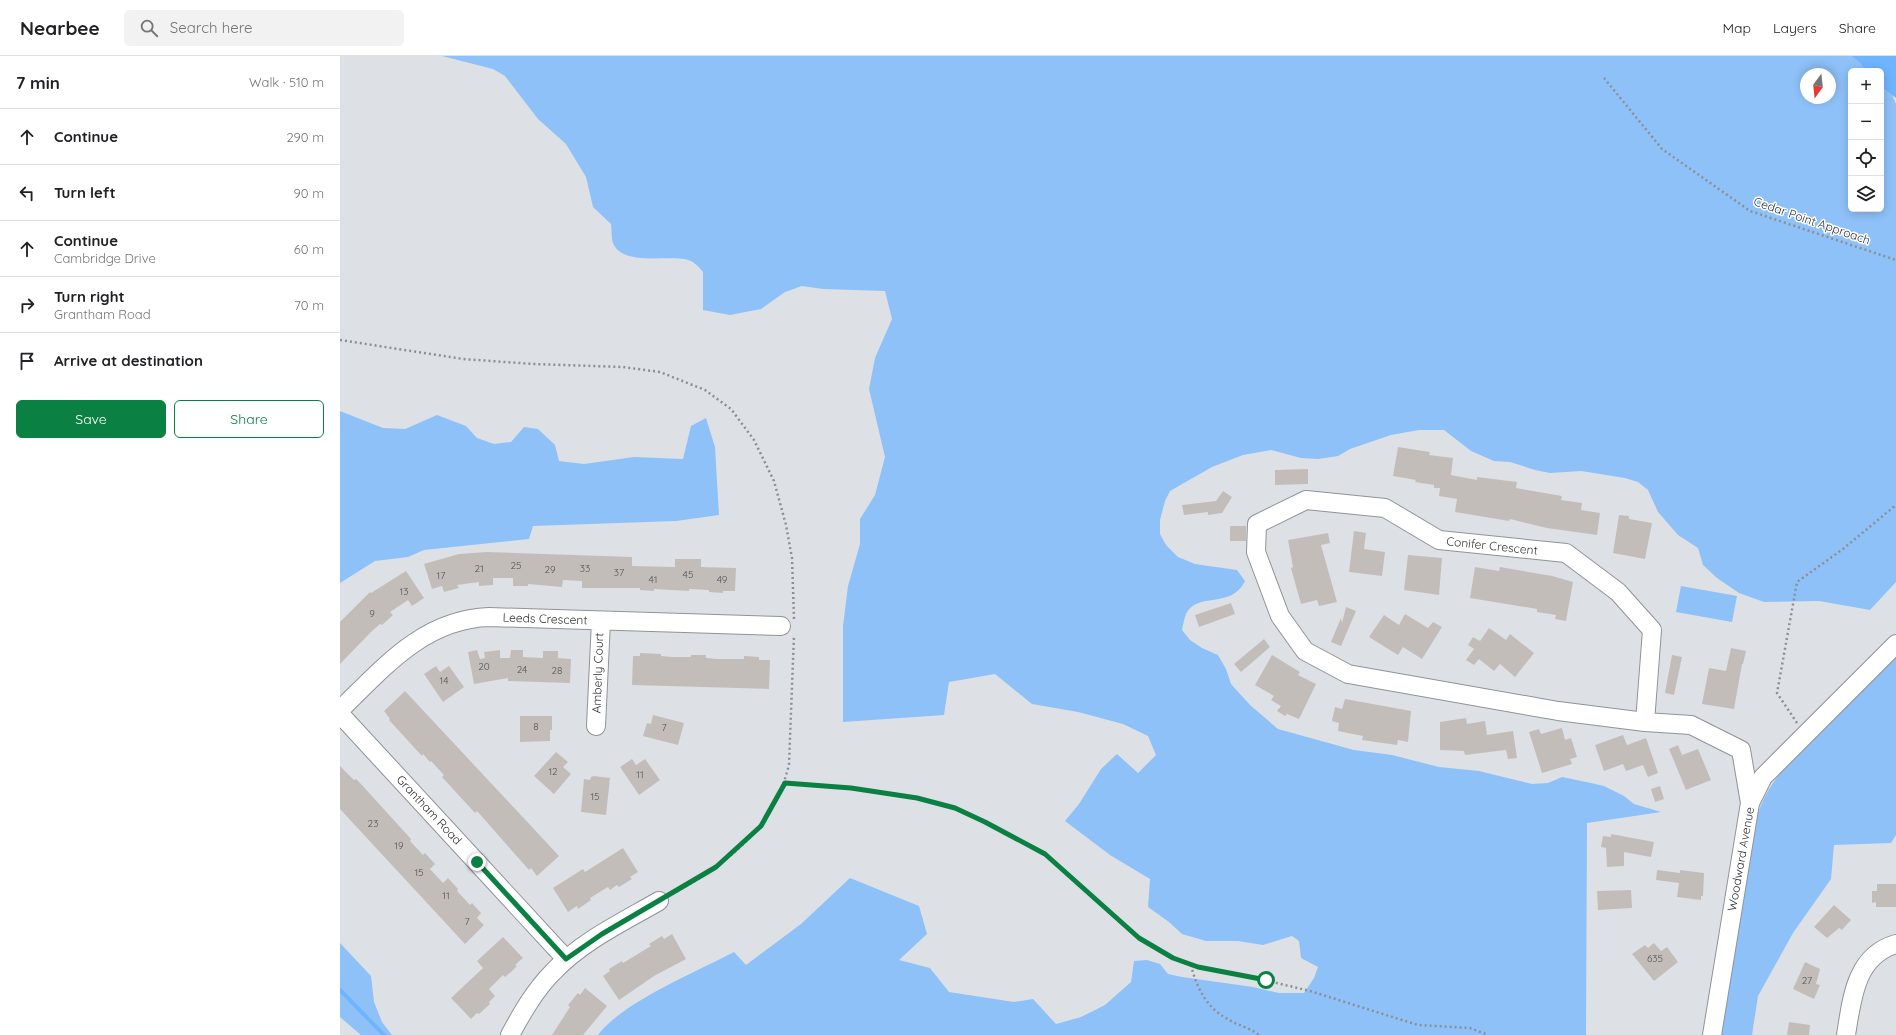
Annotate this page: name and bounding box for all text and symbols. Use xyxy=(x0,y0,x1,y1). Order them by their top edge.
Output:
search box xyxy=(124,10,404,46)
text: Nearbee xyxy=(20,16,100,40)
icon: search xyxy=(138,17,160,39)
text: Search here xyxy=(170,18,253,37)
text: Map xyxy=(1722,19,1751,37)
text: Layers xyxy=(1773,19,1817,37)
text: Share xyxy=(1839,19,1876,37)
north arrow xyxy=(1800,68,1836,104)
map controls xyxy=(1848,68,1884,212)
button: + xyxy=(1848,68,1884,104)
text: 7 min xyxy=(16,72,60,93)
text: Walk · 510 m xyxy=(249,74,324,90)
button: − xyxy=(1848,104,1884,140)
icon: ahead xyxy=(16,126,38,148)
text: Continue xyxy=(54,127,118,146)
text: 290 m xyxy=(286,129,324,145)
button: locate xyxy=(1848,140,1884,176)
button: layers xyxy=(1848,176,1884,212)
icon: left xyxy=(16,182,38,204)
text: Turn left xyxy=(54,183,116,202)
text: 90 m xyxy=(294,185,324,201)
street label: Cedar Point Approach xyxy=(1752,194,1872,248)
text: Continue xyxy=(54,231,118,250)
icon: ahead xyxy=(16,238,38,260)
text: 60 m xyxy=(294,241,324,257)
text: Cambridge Drive xyxy=(54,250,156,266)
text: Turn right xyxy=(54,287,125,306)
icon: right xyxy=(16,294,38,316)
text: 70 m xyxy=(294,297,324,313)
text: Grantham Road xyxy=(54,306,151,322)
icon: arrive xyxy=(16,350,38,372)
text: Arrive at destination xyxy=(54,351,203,370)
button: Save xyxy=(16,400,166,438)
button: Share xyxy=(174,400,324,438)
street label: Conifer Crescent xyxy=(1446,533,1538,558)
house number: 25 xyxy=(511,559,522,572)
house number: 21 xyxy=(474,562,484,575)
house number: 33 xyxy=(580,562,590,575)
house number: 29 xyxy=(544,563,556,576)
house number: 37 xyxy=(614,566,624,579)
house number: 45 xyxy=(683,568,693,581)
house number: 17 xyxy=(437,569,445,582)
house number: 41 xyxy=(649,573,657,586)
house number: 49 xyxy=(717,573,728,586)
house number: 13 xyxy=(400,585,408,598)
house number: 9 xyxy=(369,607,375,620)
street label: Leeds Crescent xyxy=(502,610,588,627)
street label: Amberly Court xyxy=(589,632,606,714)
house number: 20 xyxy=(478,660,490,673)
house number: 24 xyxy=(517,663,527,676)
house number: 28 xyxy=(552,664,562,677)
house number: 14 xyxy=(440,674,448,687)
house number: 8 xyxy=(533,720,539,733)
house number: 7 xyxy=(661,721,667,734)
house number: 12 xyxy=(548,765,558,778)
house number: 11 xyxy=(636,768,644,781)
street label: Grantham Road xyxy=(393,772,465,847)
house number: 15 xyxy=(590,790,600,803)
street label: Woodward Avenue xyxy=(1724,805,1757,912)
house number: 23 xyxy=(368,817,378,830)
house number: 19 xyxy=(394,839,404,852)
route end xyxy=(468,853,486,871)
house number: 15 xyxy=(414,866,424,879)
house number: 11 xyxy=(442,889,450,902)
house number: 7 xyxy=(464,915,470,928)
house number: 635 xyxy=(1647,952,1663,965)
route start xyxy=(1257,971,1275,989)
house number: 27 xyxy=(1802,974,1812,987)

